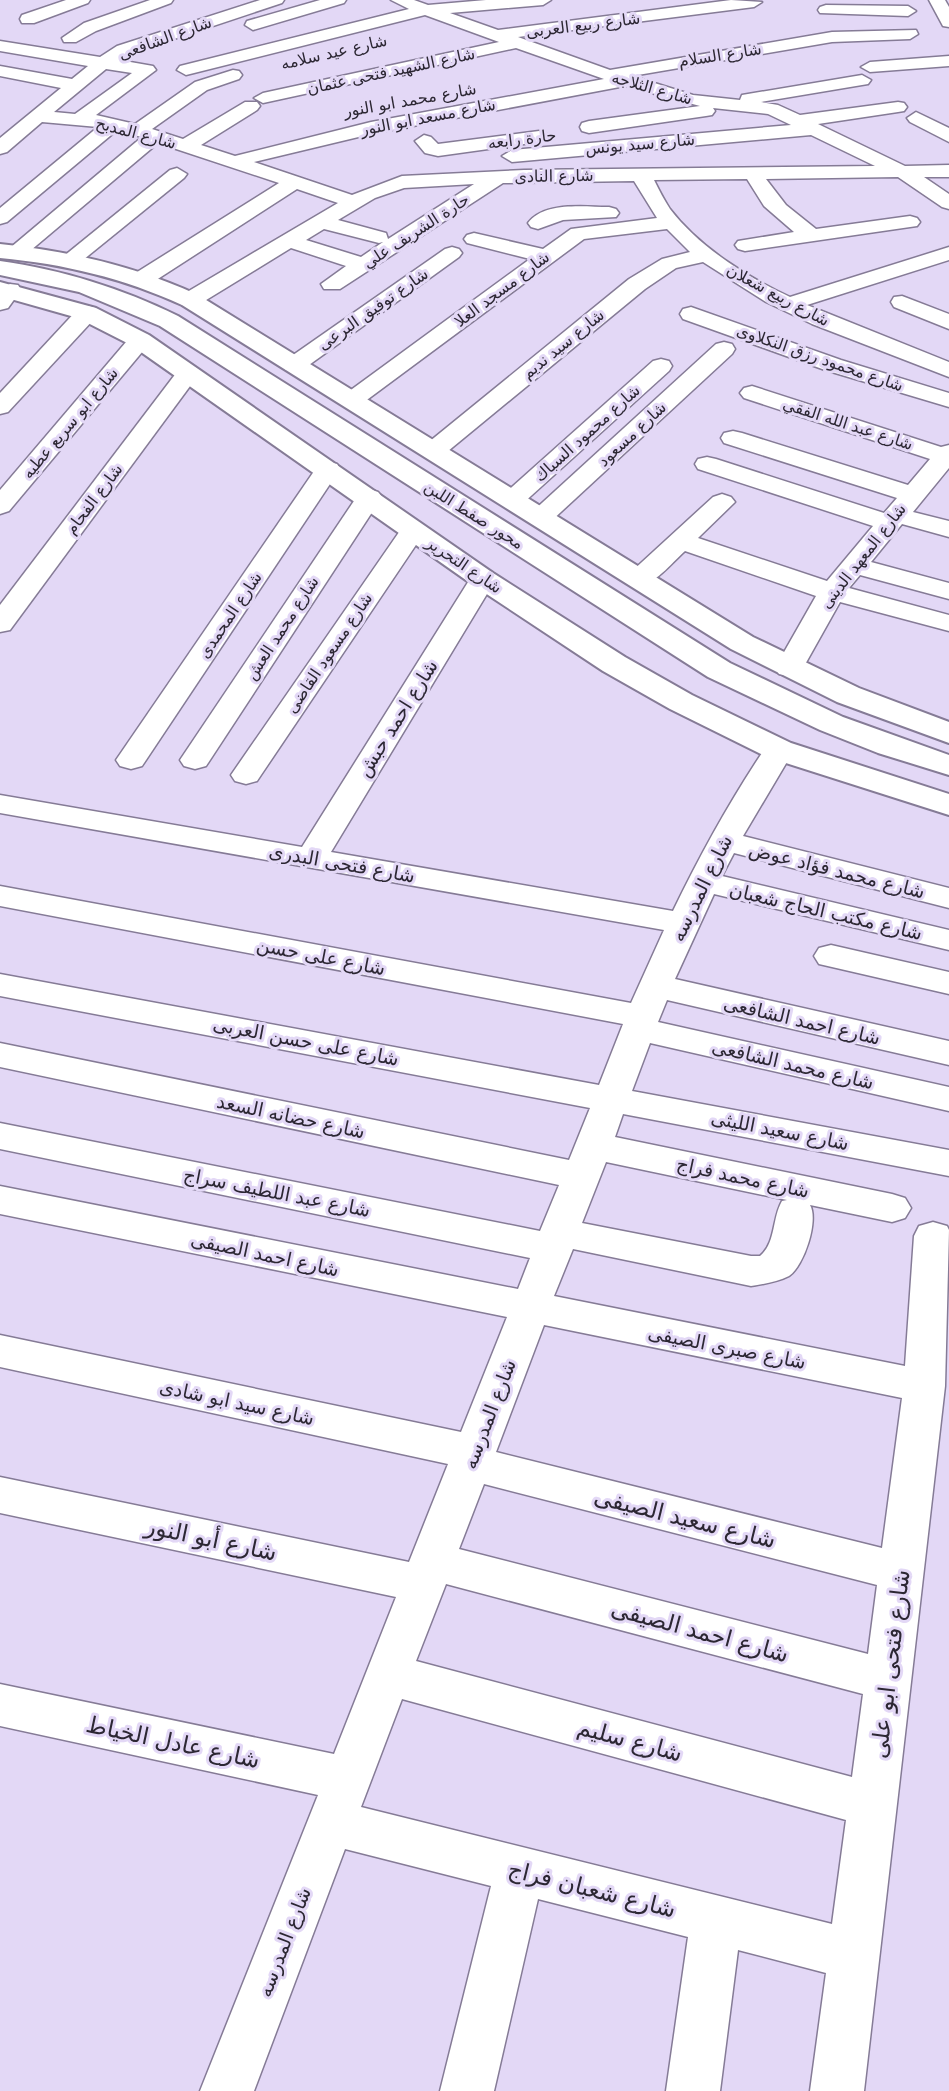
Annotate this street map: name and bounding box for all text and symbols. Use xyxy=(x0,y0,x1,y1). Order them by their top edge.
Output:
street label: شارع ربيع العربى xyxy=(525,9,641,42)
street label: شارع الشافعى xyxy=(116,12,215,65)
street label: شارع عيد سلامه xyxy=(279,31,389,74)
street label: شارع السلام xyxy=(677,39,763,72)
street label: شارع الشهيد فتحى عثمان xyxy=(305,44,477,99)
street label: شارع الثلاجه xyxy=(609,67,694,110)
street label: شارع محمد ابو النور xyxy=(341,79,478,122)
street label: شارع مسعد ابو النور xyxy=(358,95,497,141)
street label: شارع المدبح xyxy=(93,113,178,154)
street label: حارة رابعه xyxy=(487,125,557,154)
street label: شارع سيد يونس xyxy=(584,130,696,159)
street label: شارع النادى xyxy=(514,166,594,187)
street label: حارة الشريف علي xyxy=(359,190,473,273)
street label: شارع مسجد العلا xyxy=(451,247,554,332)
street label: شارع ربيع شعلان xyxy=(723,260,833,331)
street label: شارع توفيق البرعى xyxy=(314,264,432,355)
street label: شارع سيد نديم xyxy=(518,305,609,384)
street label: شارع محمود رزق النكلاوى xyxy=(734,321,906,396)
street label: شارع ابو سريع عطيه xyxy=(18,364,123,483)
street label: شارع محمود السباك xyxy=(530,381,644,486)
street label: شارع عبد الله الفقي xyxy=(780,394,915,455)
street label: شارع مسعود xyxy=(594,398,671,471)
street label: شارع الفحام xyxy=(61,460,127,539)
street label: محور صفط اللبن xyxy=(420,477,527,554)
street label: شارع المعهد الدينى xyxy=(816,500,911,613)
street label: شارع التحرير xyxy=(421,532,505,598)
street label: شارع المحمدى xyxy=(194,568,267,662)
street label: شارع محمد العش xyxy=(241,573,323,684)
street label: شارع مسعود القاضى xyxy=(282,589,377,717)
street label: شارع احمد حبش xyxy=(352,655,443,781)
street label: شارع المدرسه xyxy=(666,831,737,945)
street label: شارع محمد فؤاد عوض xyxy=(747,837,927,903)
street label: شارع فتحى البدرى xyxy=(267,839,417,888)
street label: شارع مكتب الحاج شعبان xyxy=(727,878,925,945)
street label: شارع على حسن xyxy=(254,933,387,980)
street label: شارع احمد الشافعى xyxy=(721,991,883,1050)
street label: شارع على حسن العربى xyxy=(211,1012,401,1071)
street label: شارع محمد الشافعى xyxy=(710,1035,876,1094)
street label: شارع حضانه السعد xyxy=(215,1090,367,1143)
street label: شارع سعيد الليثى xyxy=(709,1106,851,1155)
street label: شارع محمد فراج xyxy=(675,1152,811,1203)
street label: شارع عبد اللطيف سراج xyxy=(182,1163,372,1222)
street label: شارع احمد الصيفى xyxy=(189,1228,341,1281)
street label: شارع صبرى الصيفى xyxy=(646,1321,808,1374)
street label: شارع المدرسه xyxy=(458,1356,521,1472)
street label: شارع سيد ابو شادى xyxy=(158,1375,316,1430)
street label: شارع سعيد الصيفى xyxy=(591,1483,778,1554)
street label: شارع أبو النور xyxy=(142,1510,280,1567)
street label: شارع فتحى ابو على xyxy=(866,1568,915,1760)
street label: شارع احمد الصيفى xyxy=(608,1595,792,1668)
street label: شارع عادل الخياط xyxy=(84,1711,262,1774)
street label: شارع سليم xyxy=(574,1714,685,1767)
street label: شارع شعبان فراج xyxy=(505,1856,679,1923)
street label: شارع المدرسه xyxy=(253,1884,316,2000)

